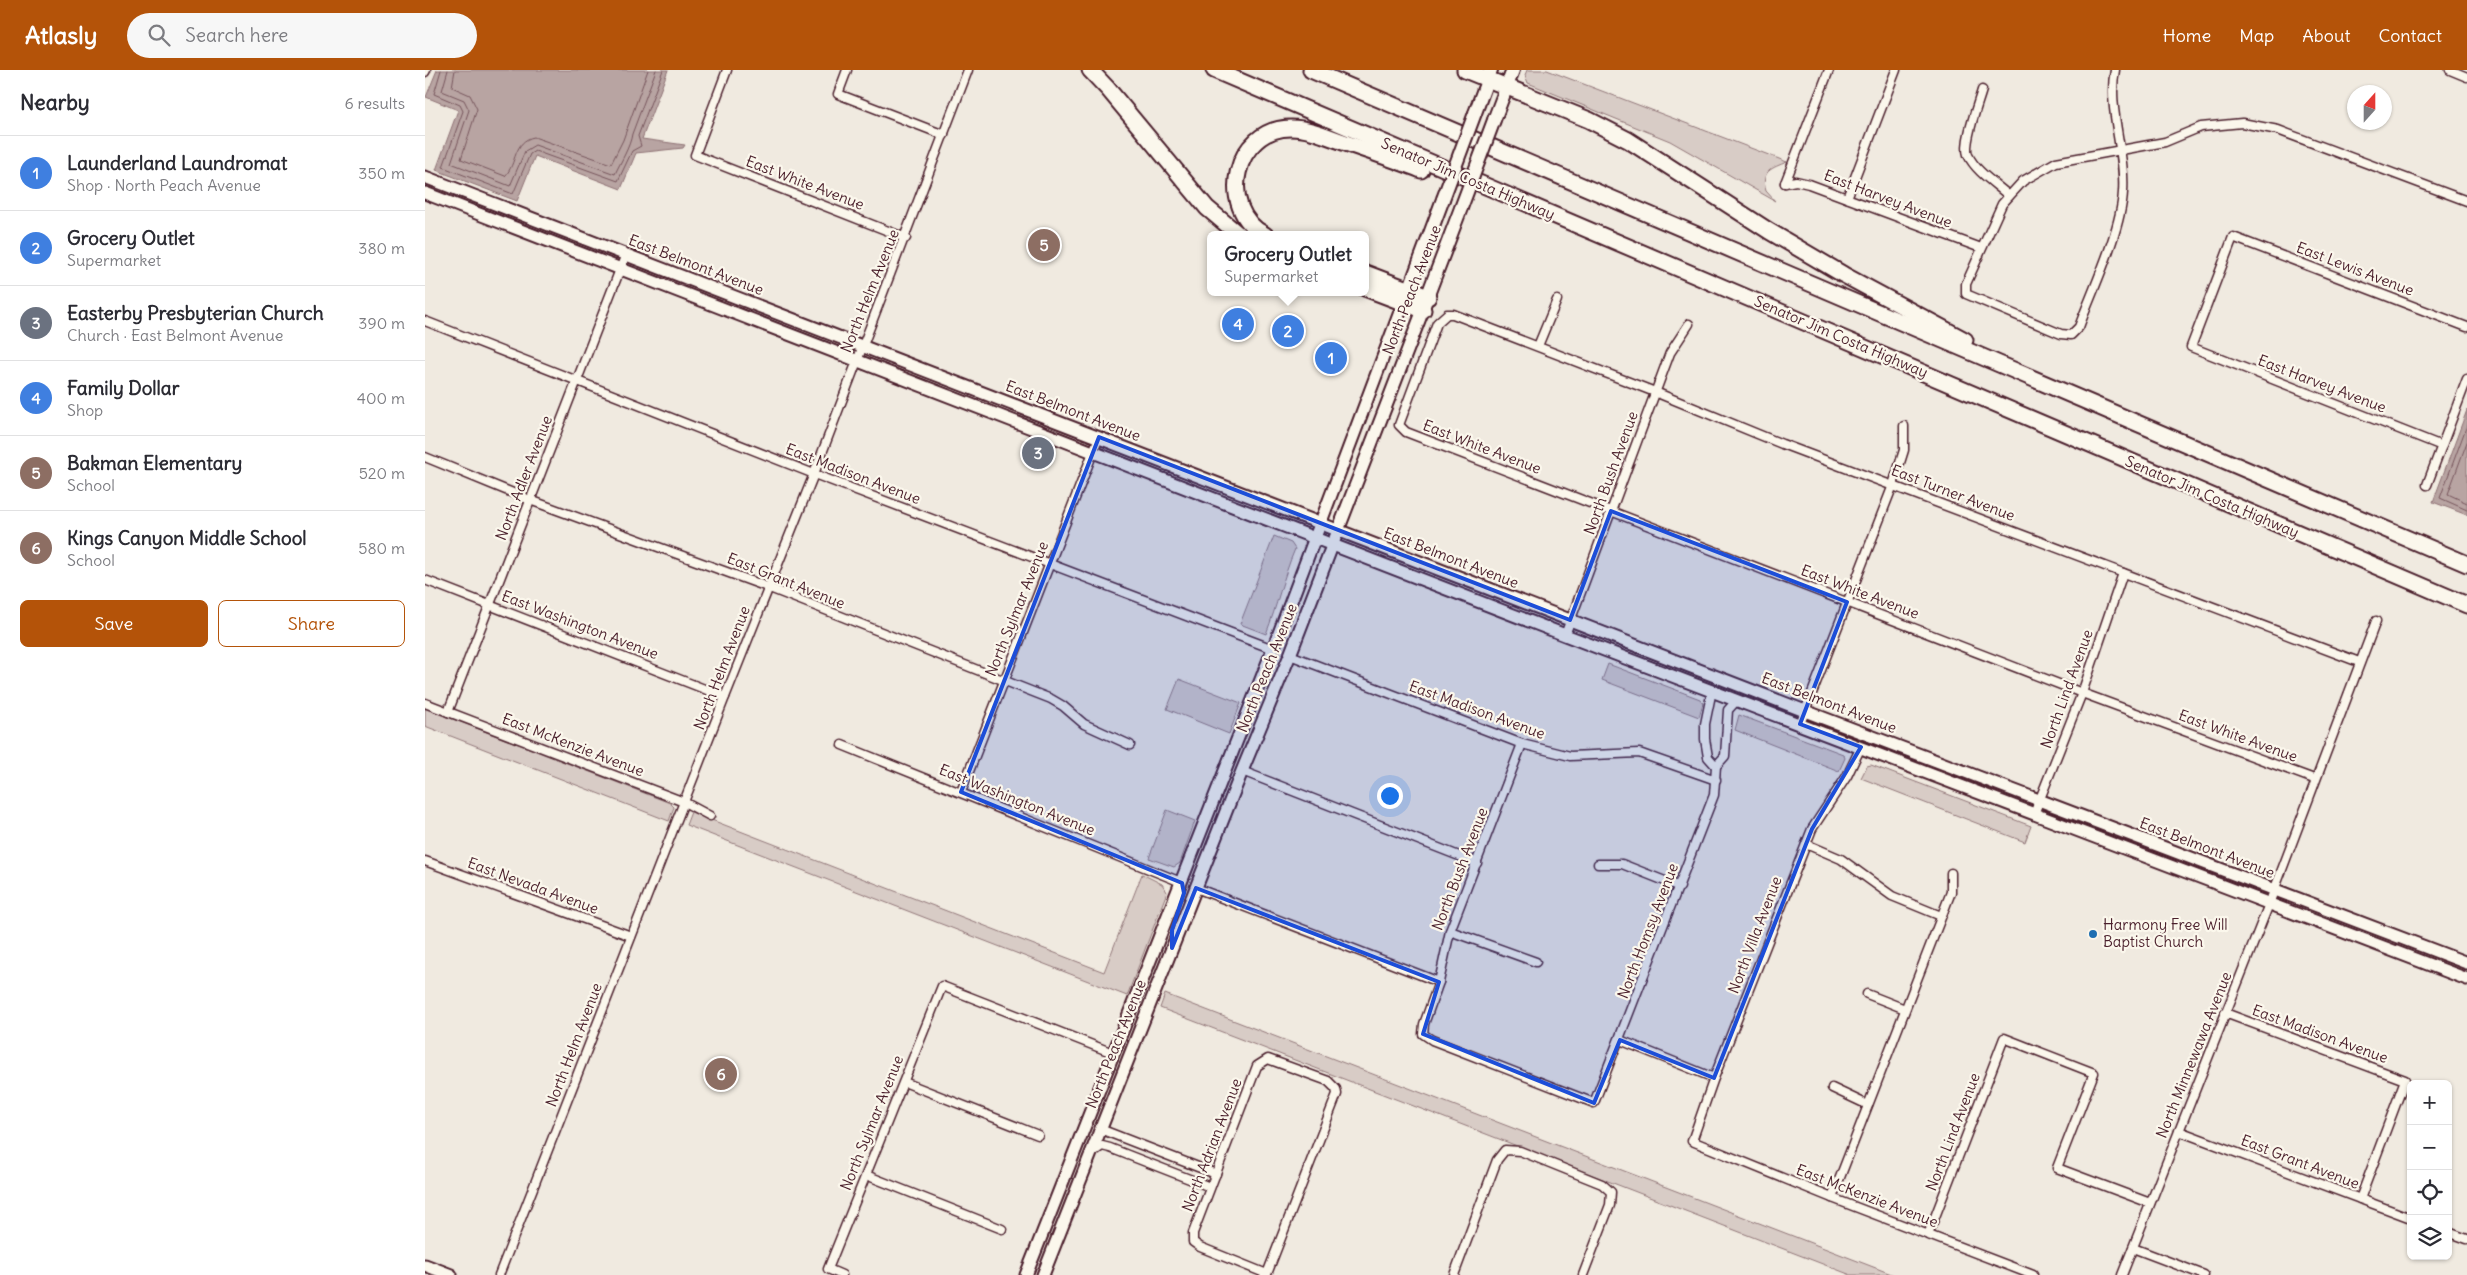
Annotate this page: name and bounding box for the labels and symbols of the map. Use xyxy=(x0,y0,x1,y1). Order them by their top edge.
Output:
north arrow xyxy=(2347,85,2392,130)
street label: Senator Jim Costa Highway xyxy=(1379,133,1558,224)
street label: East White Avenue xyxy=(743,151,867,214)
street label: East Harvey Avenue xyxy=(1821,165,1955,232)
street label: North Peach Avenue xyxy=(1378,222,1445,357)
street label: North Helm Avenue xyxy=(836,226,903,355)
pin: 5 xyxy=(1028,226,1060,264)
street label: East Belmont Avenue xyxy=(626,230,766,299)
street label: East Lewis Avenue xyxy=(2294,237,2417,300)
street label: Senator Jim Costa Highway xyxy=(1752,291,1931,382)
pin: 4 xyxy=(1222,305,1254,343)
pin: 2 xyxy=(1272,312,1304,350)
pin: 1 xyxy=(1315,339,1347,377)
street label: East Harvey Avenue xyxy=(2255,350,2389,417)
street label: East Belmont Avenue xyxy=(1003,376,1143,445)
street label: North Bush Avenue xyxy=(1579,409,1642,537)
street label: North Adler Avenue xyxy=(491,413,556,543)
street label: East White Avenue xyxy=(1420,415,1544,478)
pin: 3 xyxy=(1022,434,1054,472)
street label: East Madison Avenue xyxy=(783,439,923,508)
street label: Senator Jim Costa Highway xyxy=(2123,451,2302,542)
street label: East Turner Avenue xyxy=(1889,460,2018,525)
street label: East Belmont Avenue xyxy=(1381,523,1521,592)
street label: North Sylmar Avenue xyxy=(981,539,1052,679)
street label: East Grant Avenue xyxy=(724,548,848,613)
street label: East White Avenue xyxy=(1798,560,1922,623)
street label: East Washington Avenue xyxy=(499,586,661,663)
street label: North Peach Avenue xyxy=(1232,601,1301,735)
street label: North Helm Avenue xyxy=(689,603,754,732)
street label: North Lind Avenue xyxy=(2036,627,2097,751)
street label: East Belmont Avenue xyxy=(1759,668,1899,737)
street label: East Madison Avenue xyxy=(1407,676,1548,743)
street label: East White Avenue xyxy=(2176,705,2300,766)
street label: East McKenzie Avenue xyxy=(500,709,647,780)
street label: East Washington Avenue xyxy=(937,760,1098,839)
your location xyxy=(1377,783,1403,809)
street label: North Bush Avenue xyxy=(1427,805,1492,933)
street label: East Belmont Avenue xyxy=(2137,813,2277,882)
street label: East Nevada Avenue xyxy=(465,853,601,918)
street label: North Homsy Avenue xyxy=(1613,860,1682,1001)
street label: North Villa Avenue xyxy=(1723,874,1786,996)
place label: Harmony Free Will Baptist Church xyxy=(2103,915,2228,951)
marker: Harmony Free Will Baptist Church xyxy=(2087,928,2099,940)
street label: North Minnewawa Avenue xyxy=(2151,969,2236,1141)
street label: North Peach Avenue xyxy=(1081,977,1150,1111)
street label: North Helm Avenue xyxy=(541,980,606,1109)
street label: East Madison Avenue xyxy=(2250,1000,2391,1067)
street label: North Sylmar Avenue xyxy=(836,1053,907,1193)
pin: 6 xyxy=(705,1055,737,1093)
street label: North Lind Avenue xyxy=(1921,1070,1984,1194)
street label: North Adrian Avenue xyxy=(1177,1076,1246,1214)
street label: East Grant Avenue xyxy=(2238,1130,2362,1193)
street label: East McKenzie Avenue xyxy=(1794,1160,1941,1231)

